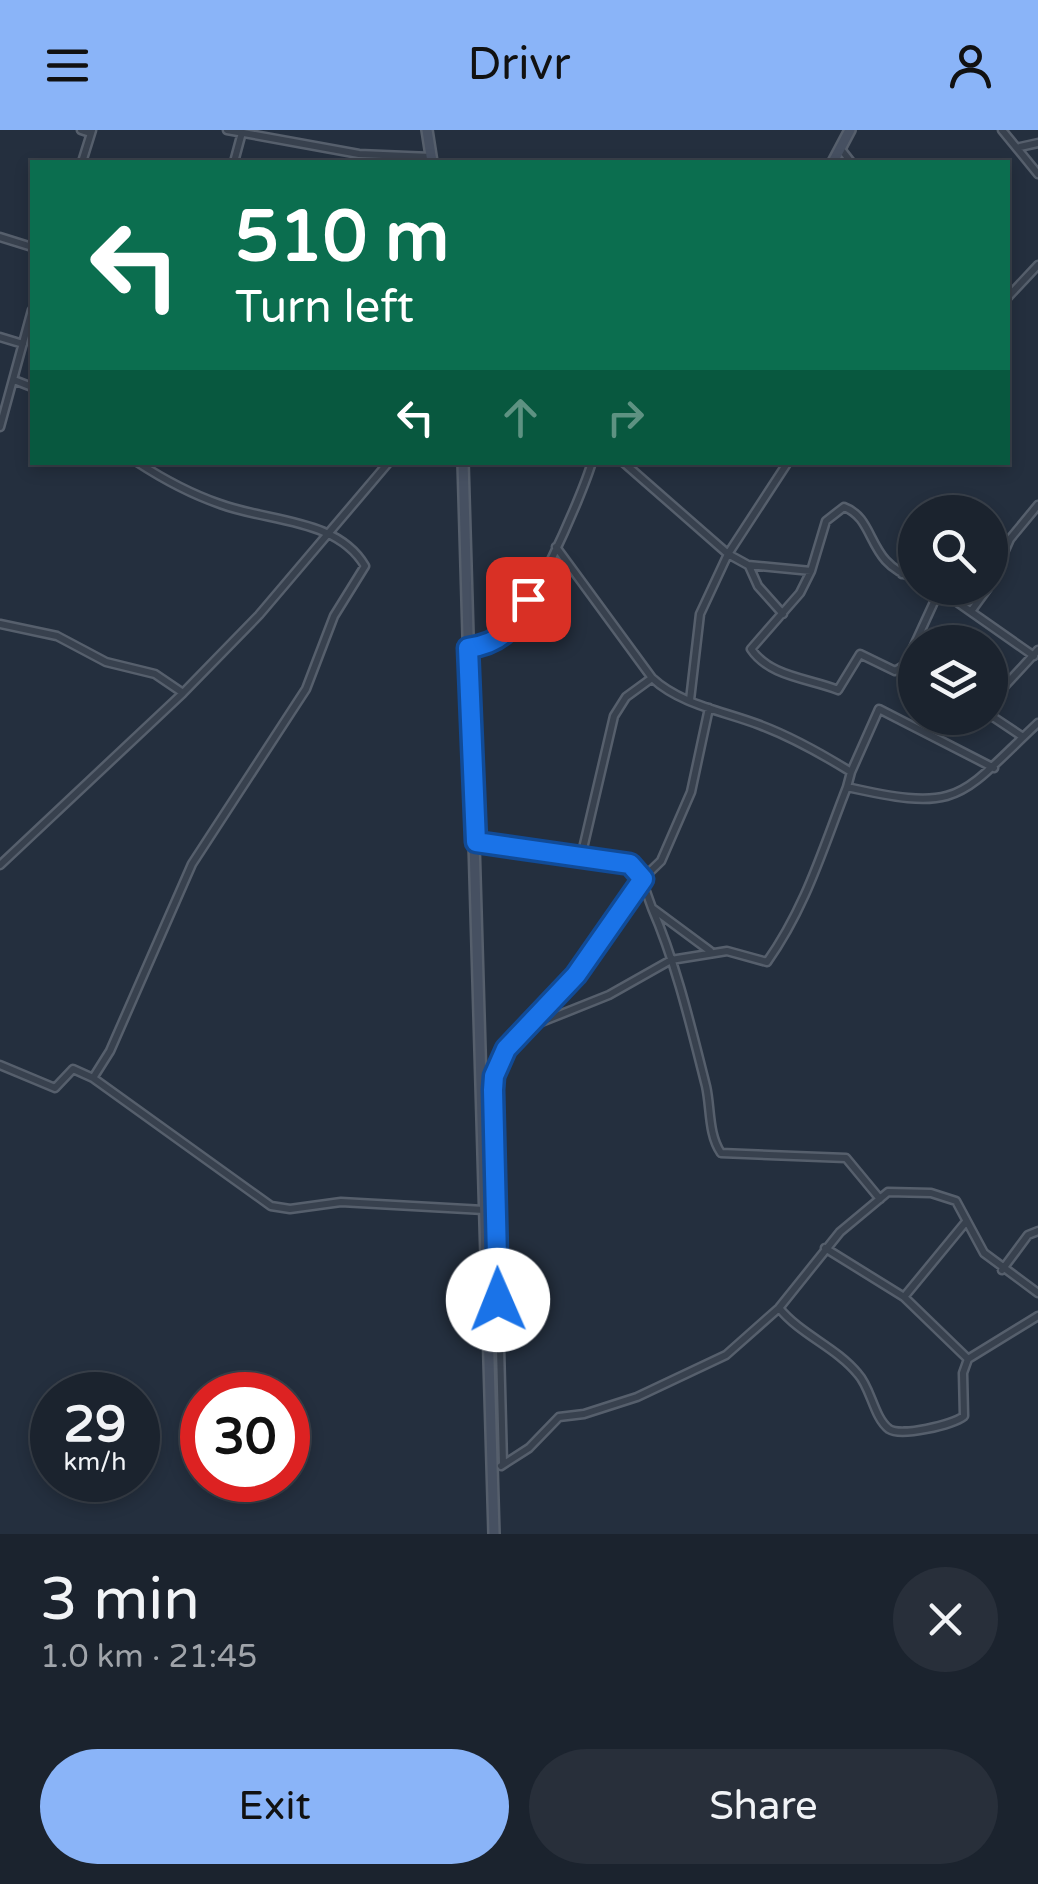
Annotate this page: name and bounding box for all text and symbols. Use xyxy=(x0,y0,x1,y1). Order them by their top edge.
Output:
icon: menu xyxy=(40,38,95,93)
text: Drivr xyxy=(468,38,570,92)
icon: person xyxy=(943,38,998,93)
text: 510 m xyxy=(235,196,449,280)
icon: left xyxy=(70,200,200,330)
text: Turn left xyxy=(235,281,414,335)
icon: left xyxy=(388,390,443,445)
icon: ahead xyxy=(493,390,548,445)
icon: right xyxy=(598,390,653,445)
map controls xyxy=(898,495,1008,735)
button: search xyxy=(898,495,1008,605)
pin xyxy=(486,557,571,642)
icon: arrive xyxy=(501,572,556,627)
button: layers xyxy=(898,625,1008,735)
position arrow xyxy=(446,1248,550,1352)
speed limit sign: 30 xyxy=(180,1372,310,1502)
text: 29 xyxy=(64,1395,126,1455)
text: km/h xyxy=(64,1447,126,1477)
text: 3 min xyxy=(40,1564,200,1636)
button: close xyxy=(893,1567,998,1672)
text: 1.0 km · 21:45 xyxy=(40,1638,257,1676)
button: Exit xyxy=(40,1749,509,1864)
button: Share xyxy=(529,1749,998,1864)

